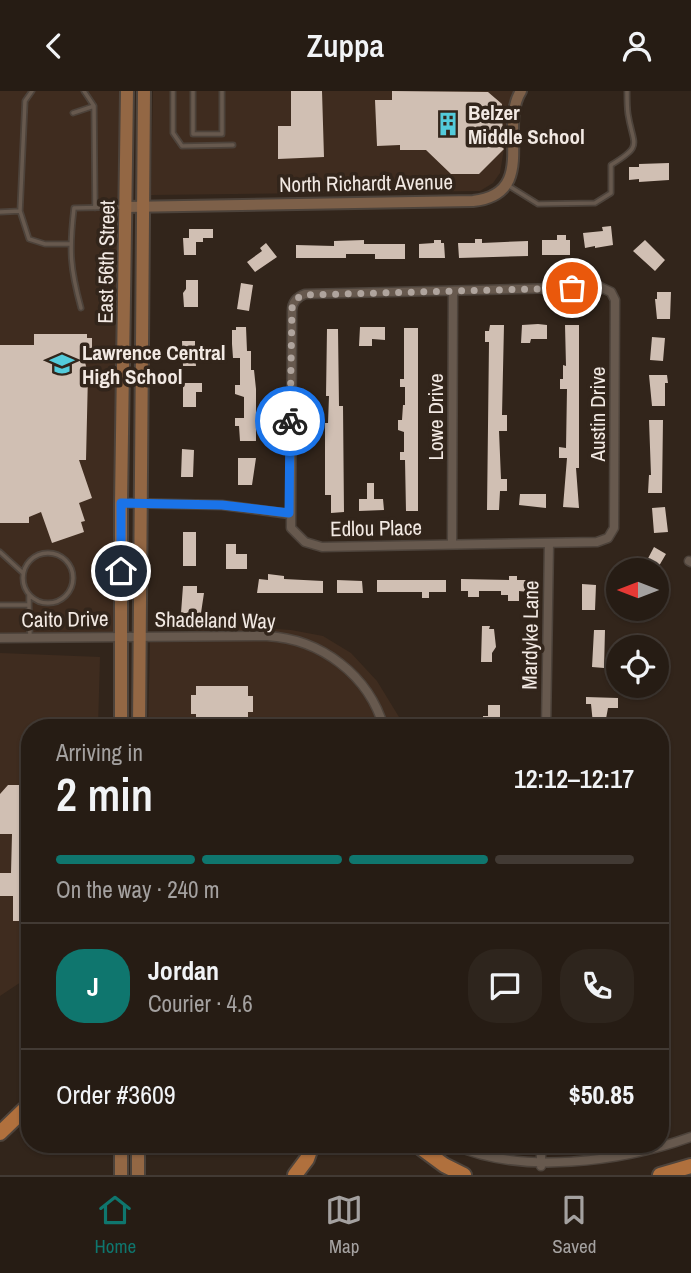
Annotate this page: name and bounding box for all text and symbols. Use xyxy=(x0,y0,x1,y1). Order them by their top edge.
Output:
text: Zuppa xyxy=(307,24,384,67)
icon: back xyxy=(35,27,73,65)
icon: person xyxy=(618,27,656,65)
place label: Belzer Middle School xyxy=(468,98,585,151)
building icon: Belzer Middle School xyxy=(434,110,462,138)
street label: North Richardt Avenue xyxy=(279,167,453,199)
street label: East 56th Street xyxy=(90,200,122,324)
pin xyxy=(542,258,602,318)
icon: bag xyxy=(553,269,591,307)
place label: Lawrence Central High School xyxy=(82,338,226,391)
school or university icon: Lawrence Central High School xyxy=(48,350,76,378)
street label: Austin Drive xyxy=(583,367,612,462)
street label: Lowe Drive xyxy=(421,373,450,461)
courier xyxy=(255,386,325,456)
icon: bike xyxy=(271,402,309,440)
street label: Edlou Place xyxy=(330,513,422,543)
pin xyxy=(91,541,151,601)
icon: home xyxy=(102,552,140,590)
north arrow xyxy=(606,558,668,621)
map controls xyxy=(606,558,669,698)
street label: Mardyke Lane xyxy=(515,580,545,690)
street label: Caito Drive xyxy=(21,604,109,634)
street label: Shadeland Way xyxy=(154,604,276,636)
button: locate xyxy=(606,635,669,698)
text: Arriving in xyxy=(56,737,143,768)
text: 12:12–12:17 xyxy=(514,761,634,796)
text: 2 min xyxy=(56,763,153,825)
text: On the way · 240 m xyxy=(56,874,220,905)
button: chat xyxy=(468,949,542,1023)
button: phone xyxy=(560,949,634,1023)
text: Jordan xyxy=(148,953,219,988)
text: J xyxy=(87,969,99,1004)
text: Courier · 4.6 xyxy=(148,988,253,1019)
text: Order #3609 xyxy=(56,1077,176,1112)
text: $50.85 xyxy=(569,1077,634,1112)
tab: Home xyxy=(95,1191,136,1259)
tab: Map xyxy=(325,1191,363,1259)
tab: Saved xyxy=(552,1191,596,1259)

